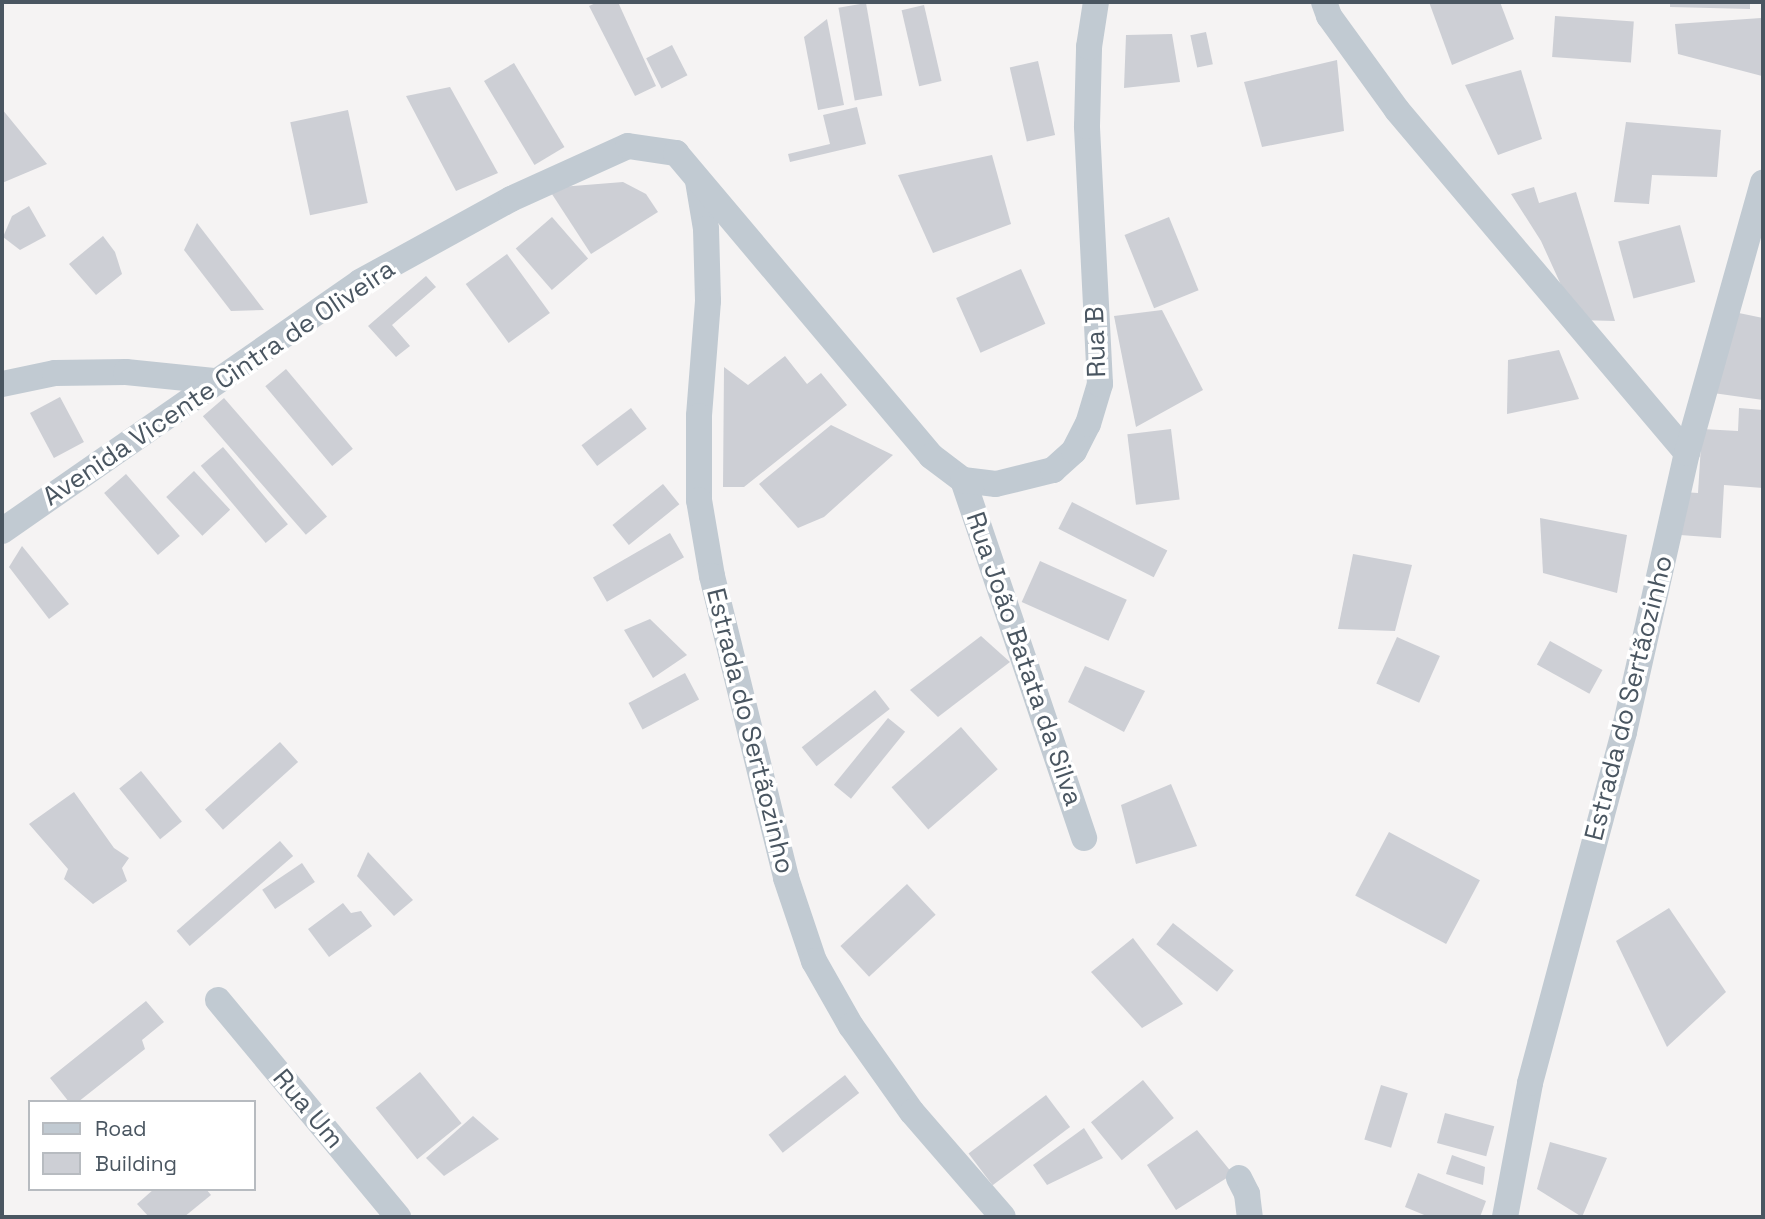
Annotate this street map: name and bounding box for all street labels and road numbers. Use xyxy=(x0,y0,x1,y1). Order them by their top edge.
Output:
street label: Avenida Vicente Cintra de Oliveira xyxy=(37,253,401,513)
street label: Rua B xyxy=(1079,306,1113,378)
street label: Rua João Batata da Silva xyxy=(959,508,1089,810)
street label: Estrada do Sertãozinho xyxy=(1578,552,1680,844)
street label: Estrada do Sertãozinho xyxy=(699,585,801,877)
street label: Rua Um xyxy=(266,1063,350,1155)

